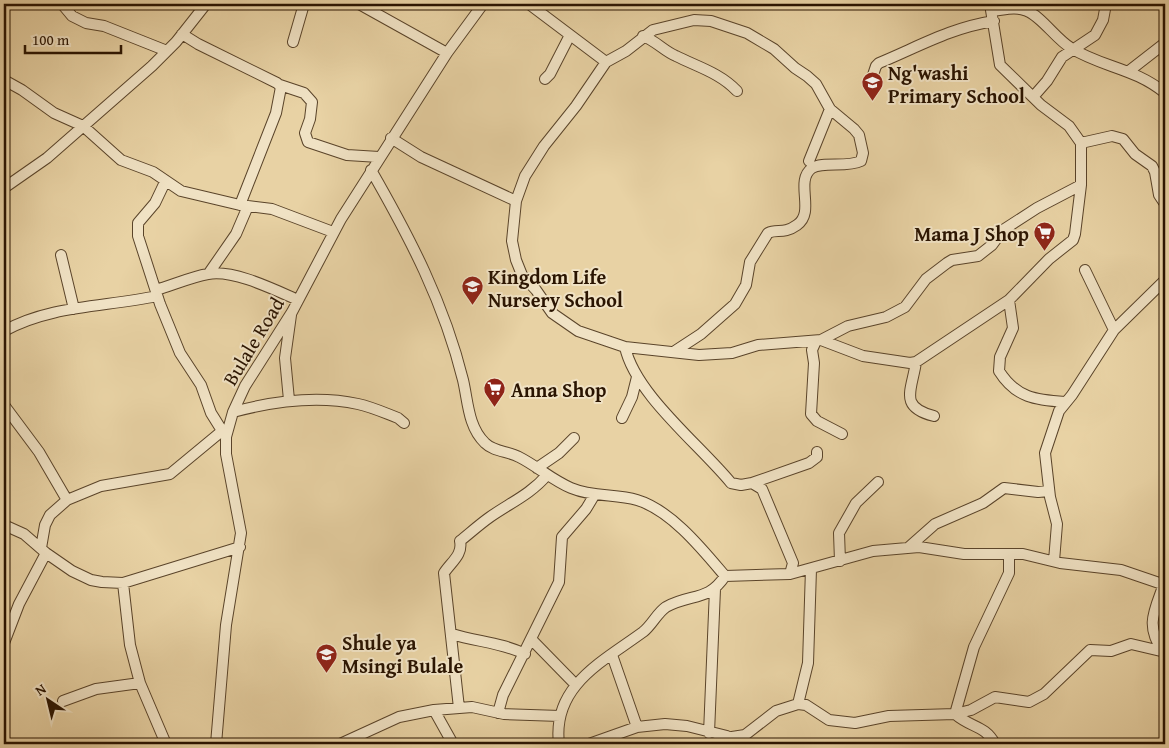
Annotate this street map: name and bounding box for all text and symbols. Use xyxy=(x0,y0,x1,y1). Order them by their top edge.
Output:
scale bar xyxy=(25,22,121,54)
text: 100 m xyxy=(32,29,70,50)
place label: Ng'washi Primary School xyxy=(888,58,1025,110)
school or university icon: Ng'washi Primary School xyxy=(860,71,884,102)
place label: Mama J Shop xyxy=(914,219,1029,248)
supermarket icon: Mama J Shop xyxy=(1033,221,1057,252)
place label: Kingdom Life Nursery School xyxy=(488,262,623,314)
school or university icon: Kingdom Life Nursery School xyxy=(460,275,484,306)
street label: Bulale Road xyxy=(215,291,291,391)
place label: Anna Shop xyxy=(511,375,606,404)
supermarket icon: Anna Shop xyxy=(483,377,507,408)
place label: Shule ya Msingi Bulale xyxy=(342,628,463,680)
school or university icon: Shule ya Msingi Bulale xyxy=(314,642,338,673)
north arrow xyxy=(22,676,72,726)
text: N xyxy=(31,678,51,700)

